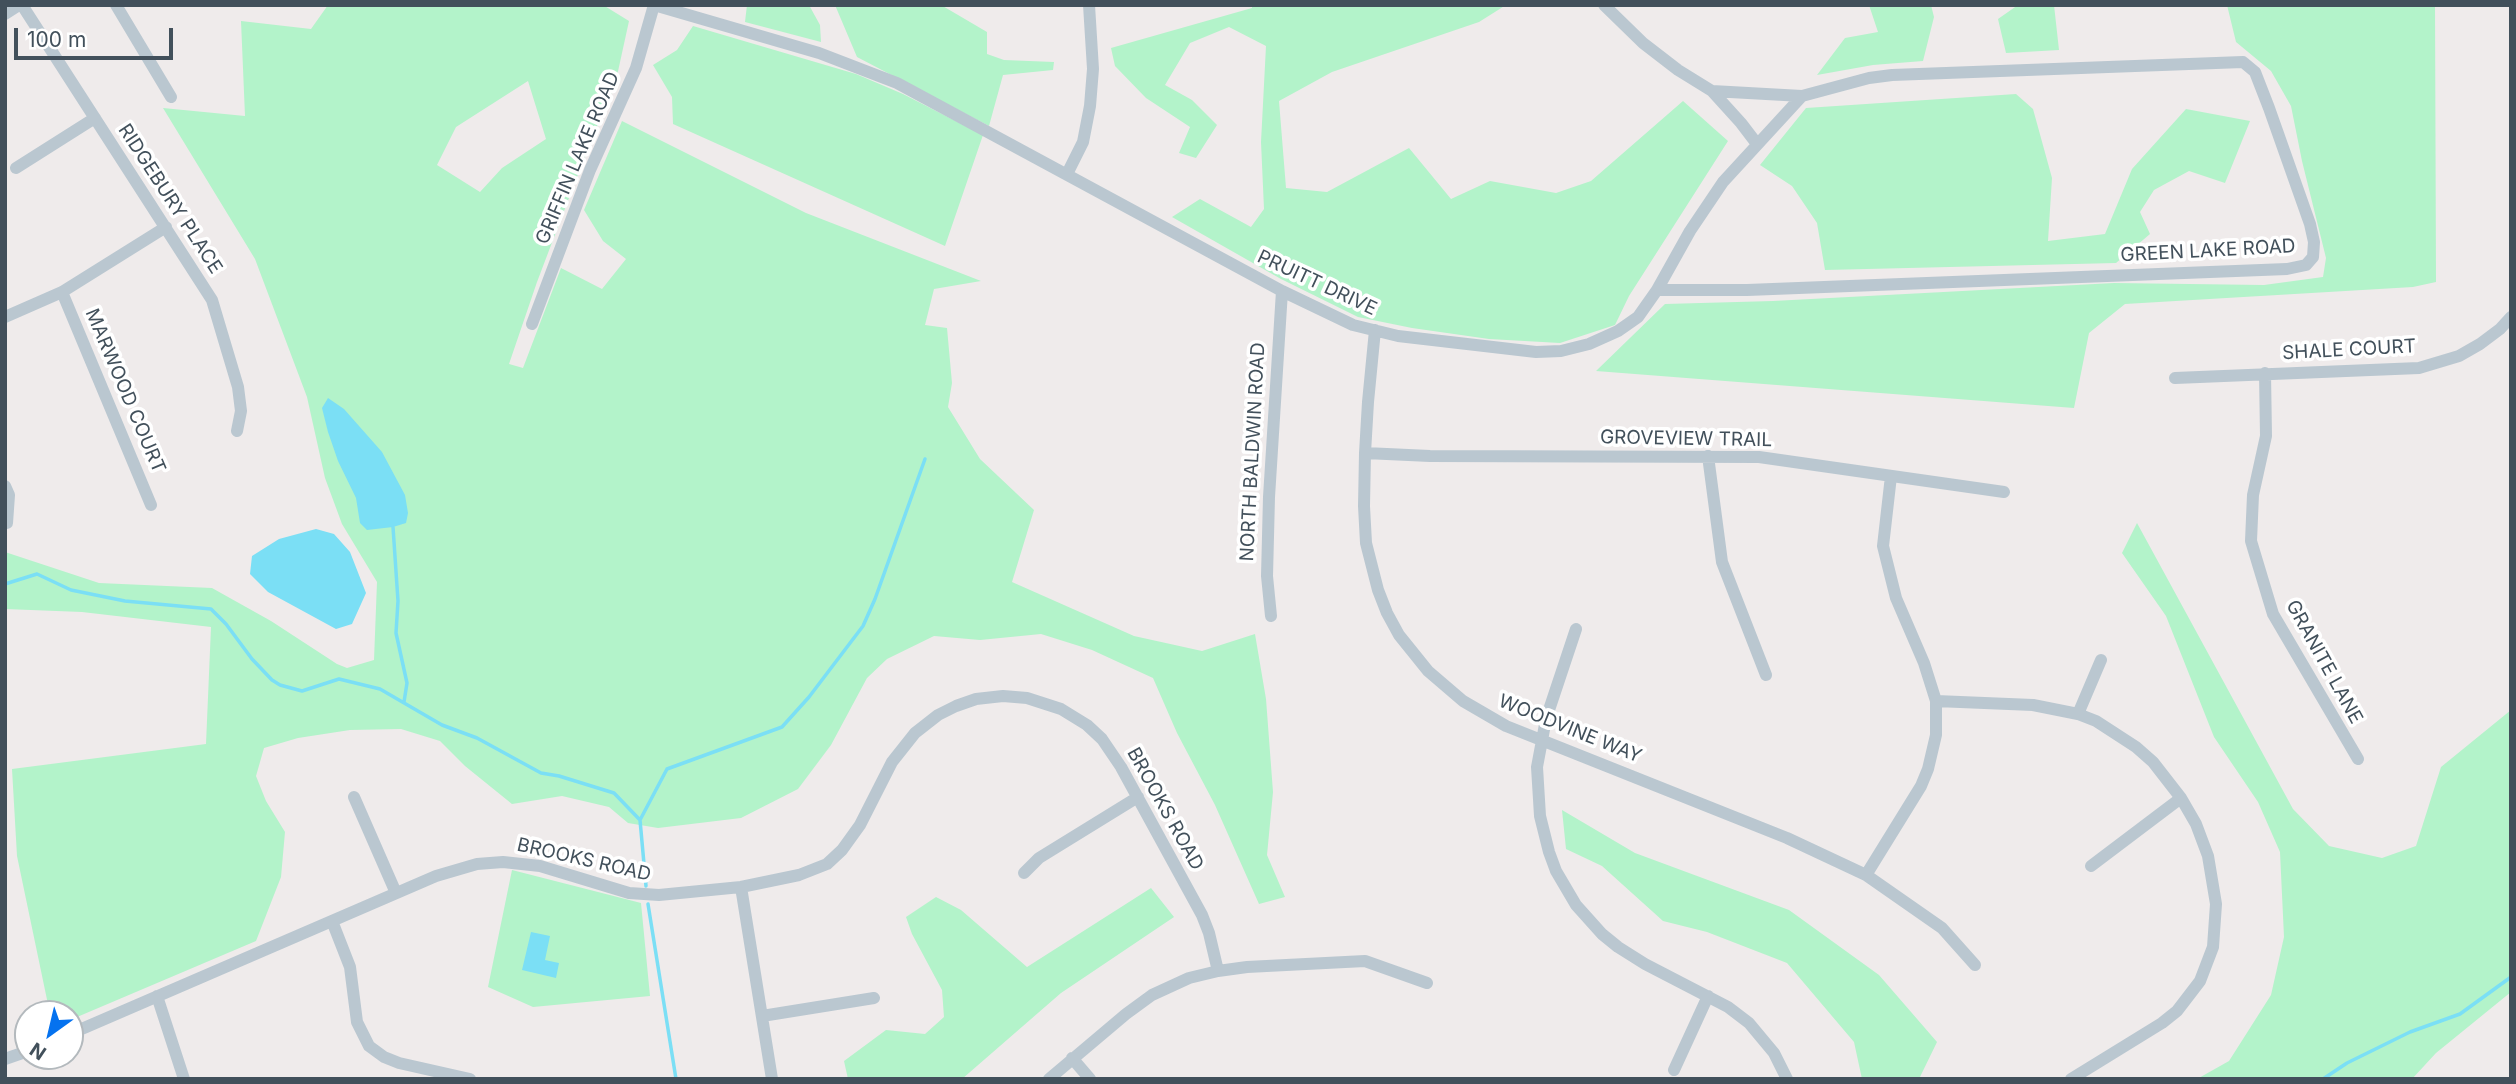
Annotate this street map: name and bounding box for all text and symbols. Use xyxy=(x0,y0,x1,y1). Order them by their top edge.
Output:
scale bar xyxy=(18,14,177,58)
text: 100 m xyxy=(27,27,86,52)
street label: GRIFFIN LAKE ROAD xyxy=(531,68,625,248)
street label: RIDGEBURY PLACE xyxy=(113,120,227,278)
street label: GREEN LAKE ROAD xyxy=(2120,235,2296,267)
street label: PRUITT DRIVE xyxy=(1254,245,1380,321)
street label: MARWOOD COURT xyxy=(80,305,170,477)
street label: SHALE COURT xyxy=(2282,335,2416,365)
street label: NORTH BALDWIN ROAD xyxy=(1236,342,1270,562)
street label: GROVEVIEW TRAIL xyxy=(1600,426,1772,452)
street label: GRANITE LANE xyxy=(2281,596,2367,728)
street label: WOODVINE WAY xyxy=(1495,690,1645,768)
street label: BROOKS ROAD xyxy=(1122,744,1208,874)
street label: BROOKS ROAD xyxy=(515,834,653,886)
north arrow xyxy=(14,1000,84,1070)
text: N xyxy=(26,1038,51,1065)

